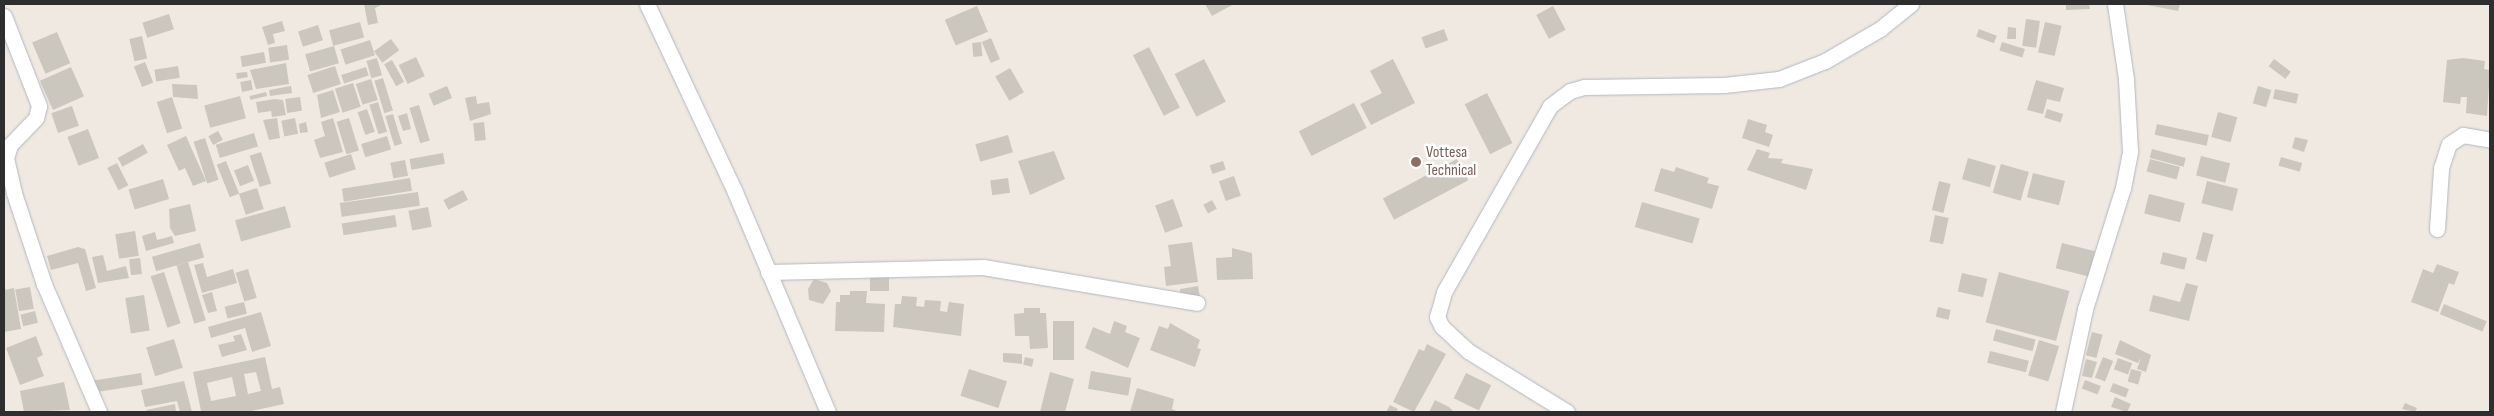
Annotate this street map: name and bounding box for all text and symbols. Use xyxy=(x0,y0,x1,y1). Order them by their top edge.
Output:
place label: Vottesa Technical xyxy=(1426,143,1476,181)
marker: Vottesa Technical xyxy=(1410,156,1422,168)

